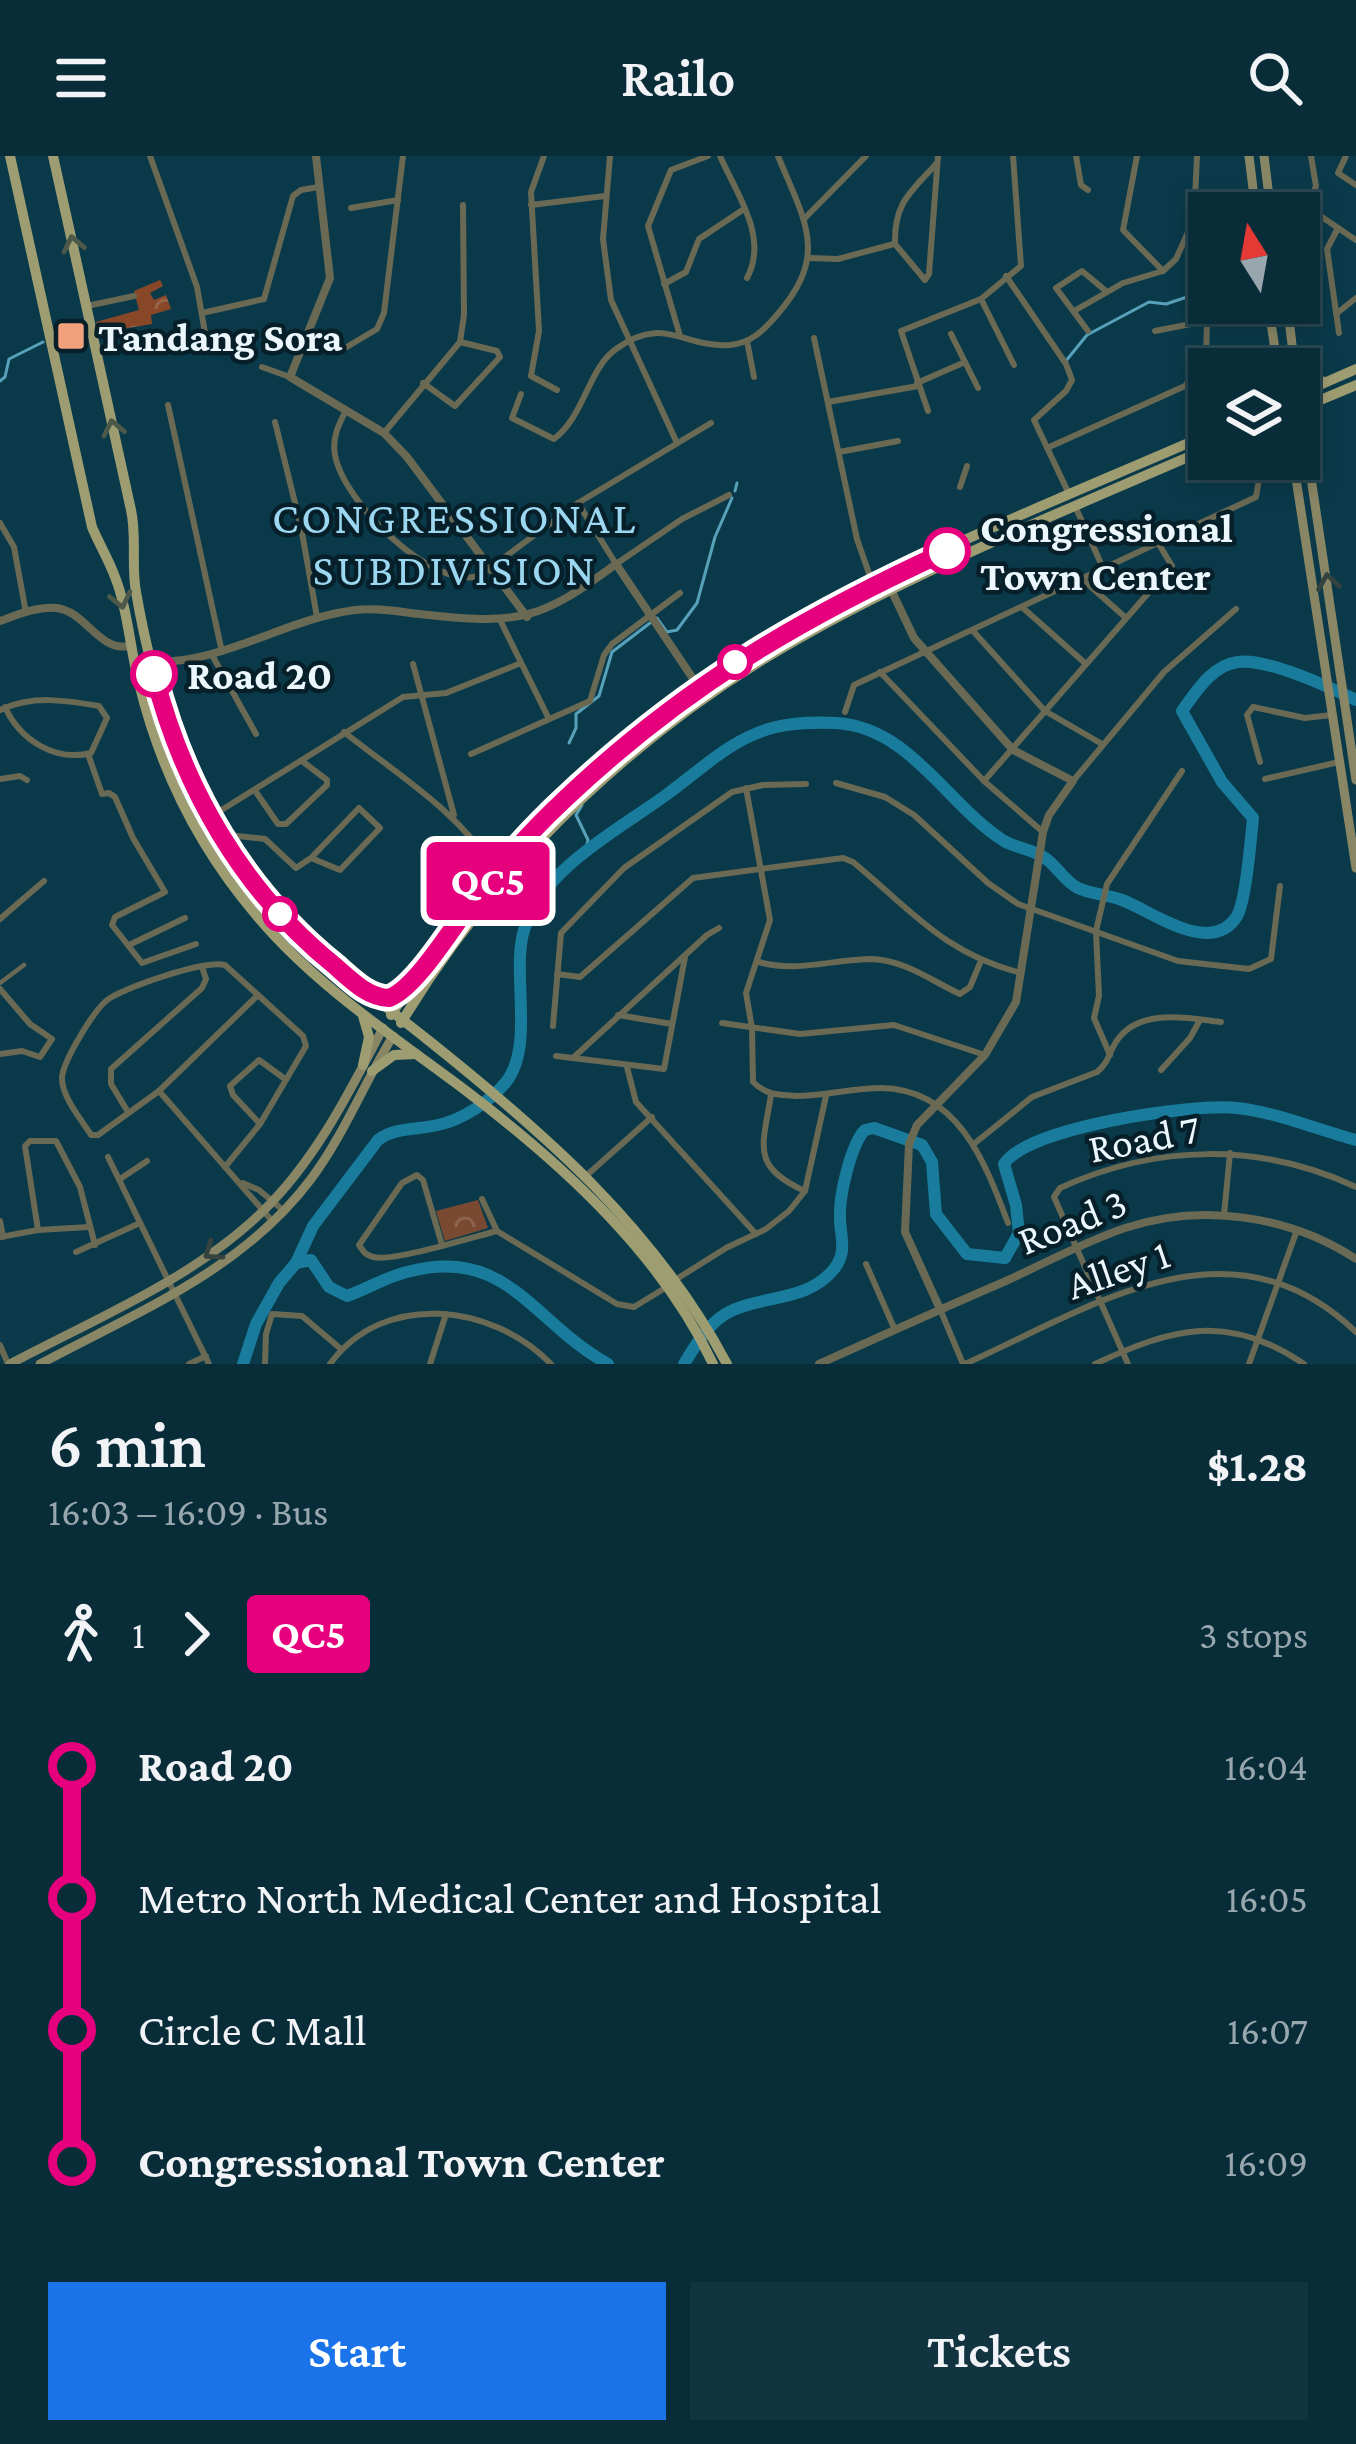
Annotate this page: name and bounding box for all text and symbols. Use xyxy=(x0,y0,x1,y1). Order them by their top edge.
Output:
icon: menu xyxy=(48,45,114,111)
icon: search xyxy=(1242,45,1308,111)
text: Railo xyxy=(621,48,735,108)
north arrow xyxy=(1188,192,1320,324)
map controls xyxy=(1188,192,1320,480)
one-way arrow xyxy=(61,235,86,255)
place label: Tandang Sora xyxy=(98,313,343,360)
marker: Tandang Sora xyxy=(55,320,87,352)
button: layers xyxy=(1188,348,1320,480)
one-way arrow xyxy=(102,419,127,439)
district label: CONGRESSIONAL SUBDIVISION xyxy=(272,493,638,595)
place label: Congressional Town Center xyxy=(980,504,1233,599)
marker: Congressional Town Center xyxy=(925,529,969,573)
one-way arrow xyxy=(1316,572,1341,592)
one-way arrow xyxy=(107,590,132,610)
unlabelled marker xyxy=(719,646,751,678)
place label: Road 20 xyxy=(187,651,332,698)
marker: Road 20 xyxy=(132,652,176,696)
line badge: QC5 xyxy=(419,842,557,920)
text: QC5 xyxy=(451,857,525,904)
unlabelled marker xyxy=(264,898,296,930)
street label: Road 7 xyxy=(1084,1104,1204,1172)
street label: Road 3 xyxy=(1011,1178,1133,1264)
street label: Alley 1 xyxy=(1060,1230,1176,1308)
one-way arrow xyxy=(203,1238,225,1260)
text: 6 min xyxy=(48,1408,206,1481)
text: $1.28 xyxy=(1207,1441,1308,1491)
text: 16:03 – 16:09 · Bus xyxy=(48,1490,328,1533)
icon: walk xyxy=(48,1601,114,1667)
icon: forward xyxy=(163,1601,229,1667)
text: QC5 xyxy=(271,1610,346,1657)
text: 1 xyxy=(132,1613,145,1656)
text: 3 stops xyxy=(1199,1613,1308,1656)
text: Road 20 xyxy=(138,1741,294,1791)
text: 16:04 xyxy=(1224,1745,1308,1788)
text: Metro North Medical Center and Hospital xyxy=(138,1873,882,1923)
text: 16:05 xyxy=(1226,1877,1308,1920)
text: Circle C Mall xyxy=(138,2005,367,2055)
text: 16:07 xyxy=(1227,2009,1308,2052)
text: Congressional Town Center xyxy=(138,2137,665,2187)
text: 16:09 xyxy=(1224,2141,1308,2184)
button: Start xyxy=(48,2282,666,2420)
button: Tickets xyxy=(690,2282,1308,2420)

